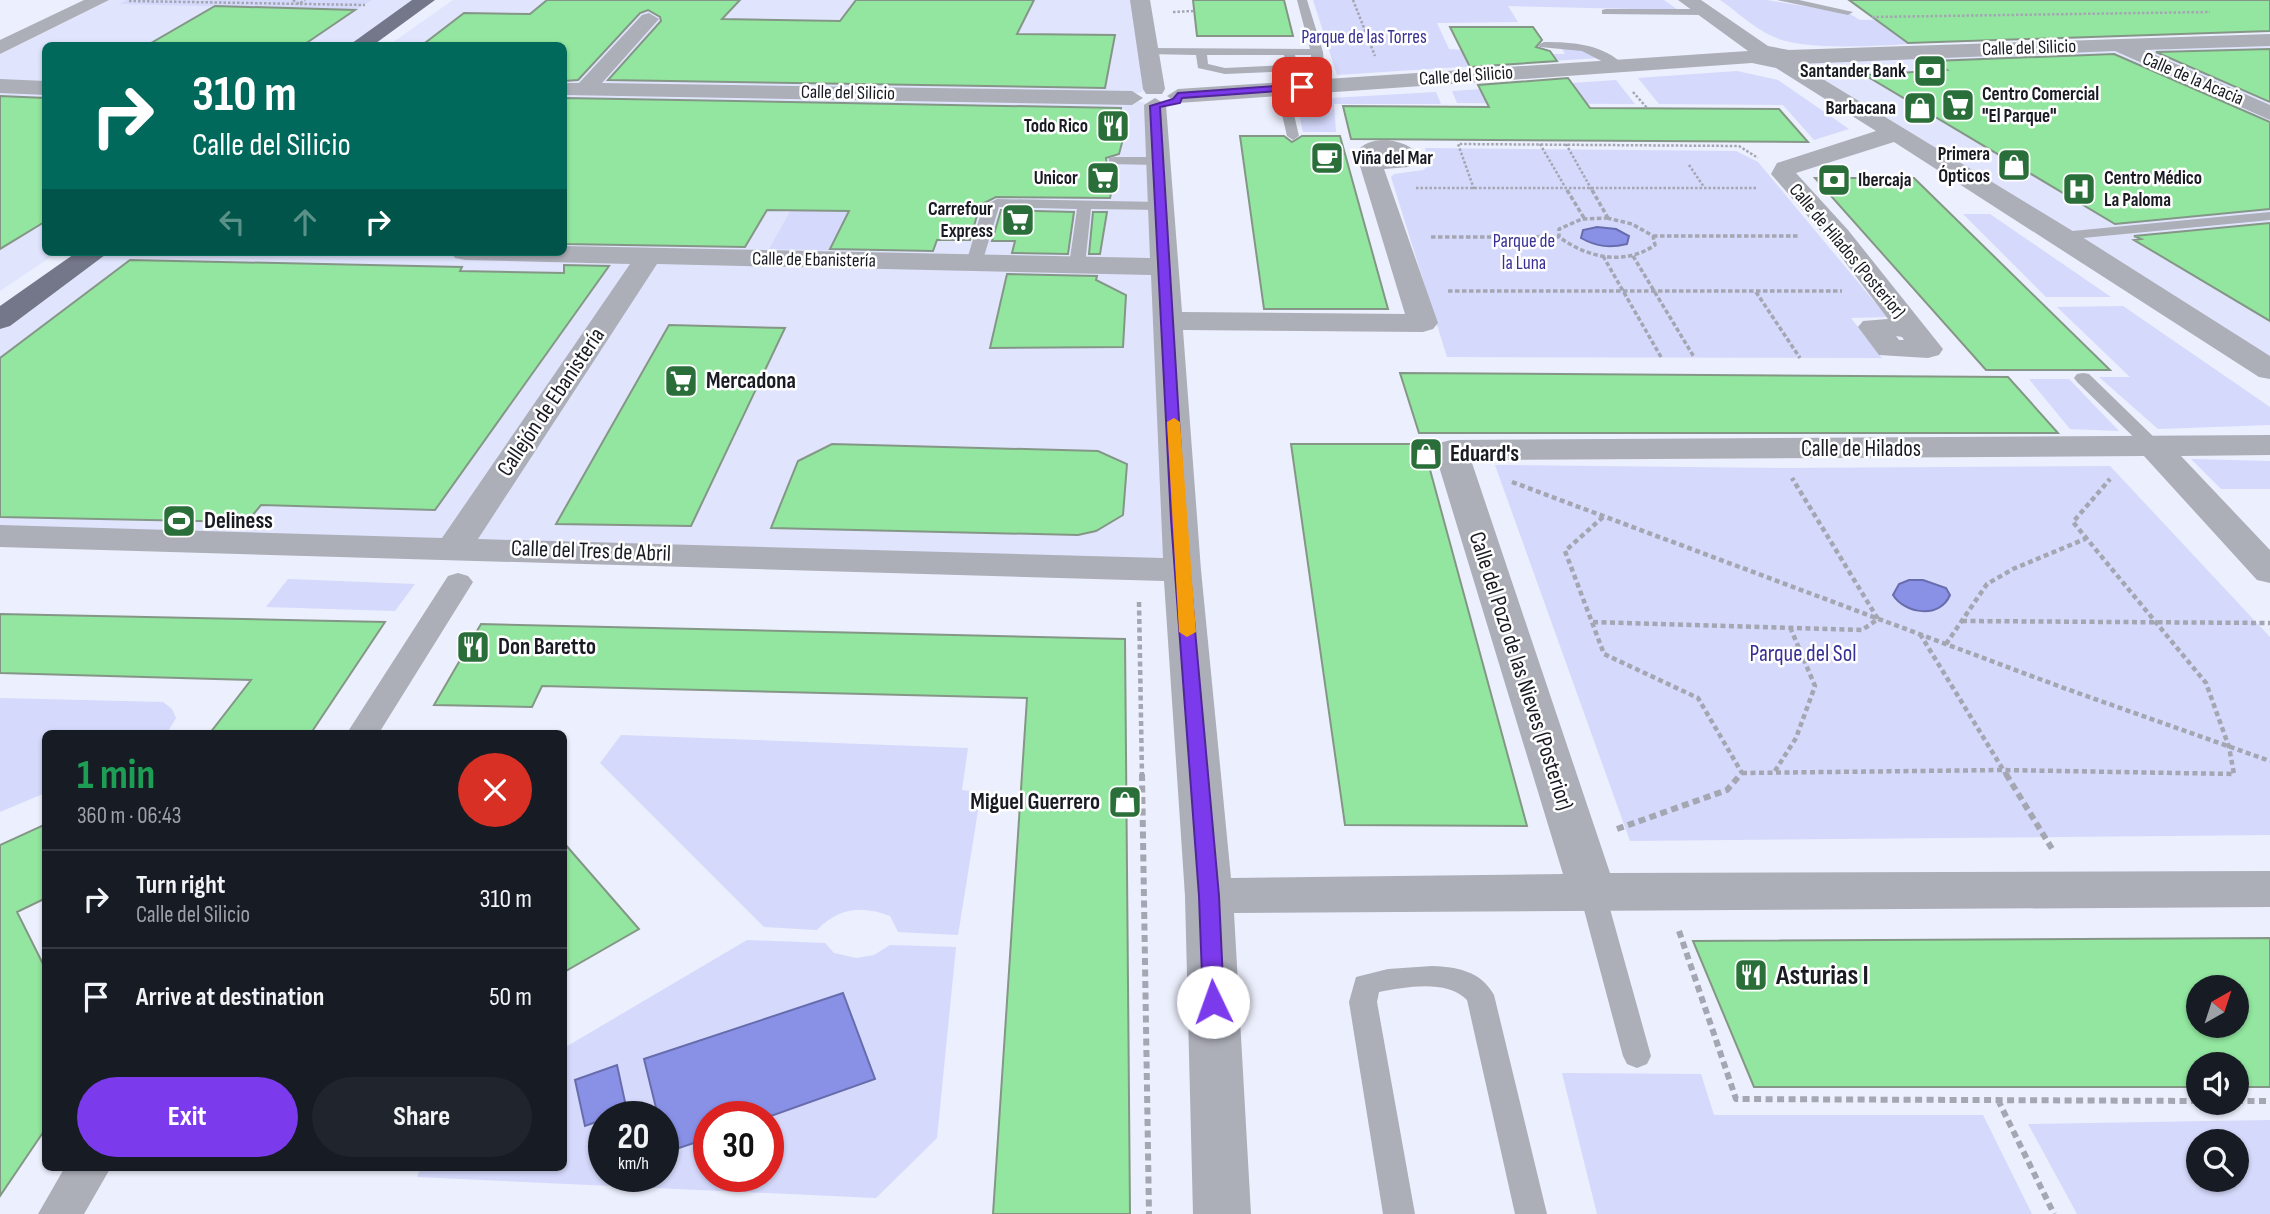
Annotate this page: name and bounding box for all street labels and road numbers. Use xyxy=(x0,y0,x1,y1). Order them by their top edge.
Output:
street label: Calle del Silicio xyxy=(1982,35,2076,61)
street label: Calle de la Acacia xyxy=(2139,47,2247,111)
street label: Calle del Silicio xyxy=(1418,61,1514,91)
street label: Calle del Silicio xyxy=(801,81,895,105)
street label: Calle de Hilados (Posterior) xyxy=(1784,179,1910,323)
street label: Calle de Ebanistería xyxy=(752,247,876,273)
street label: Callejón de Ebanistería xyxy=(491,322,611,482)
street label: Calle de Hilados xyxy=(1801,435,1921,463)
street label: Calle del Pozo de las Nieves (Posterior) xyxy=(1463,528,1579,814)
street label: Calle del Tres de Abril xyxy=(510,534,672,568)

